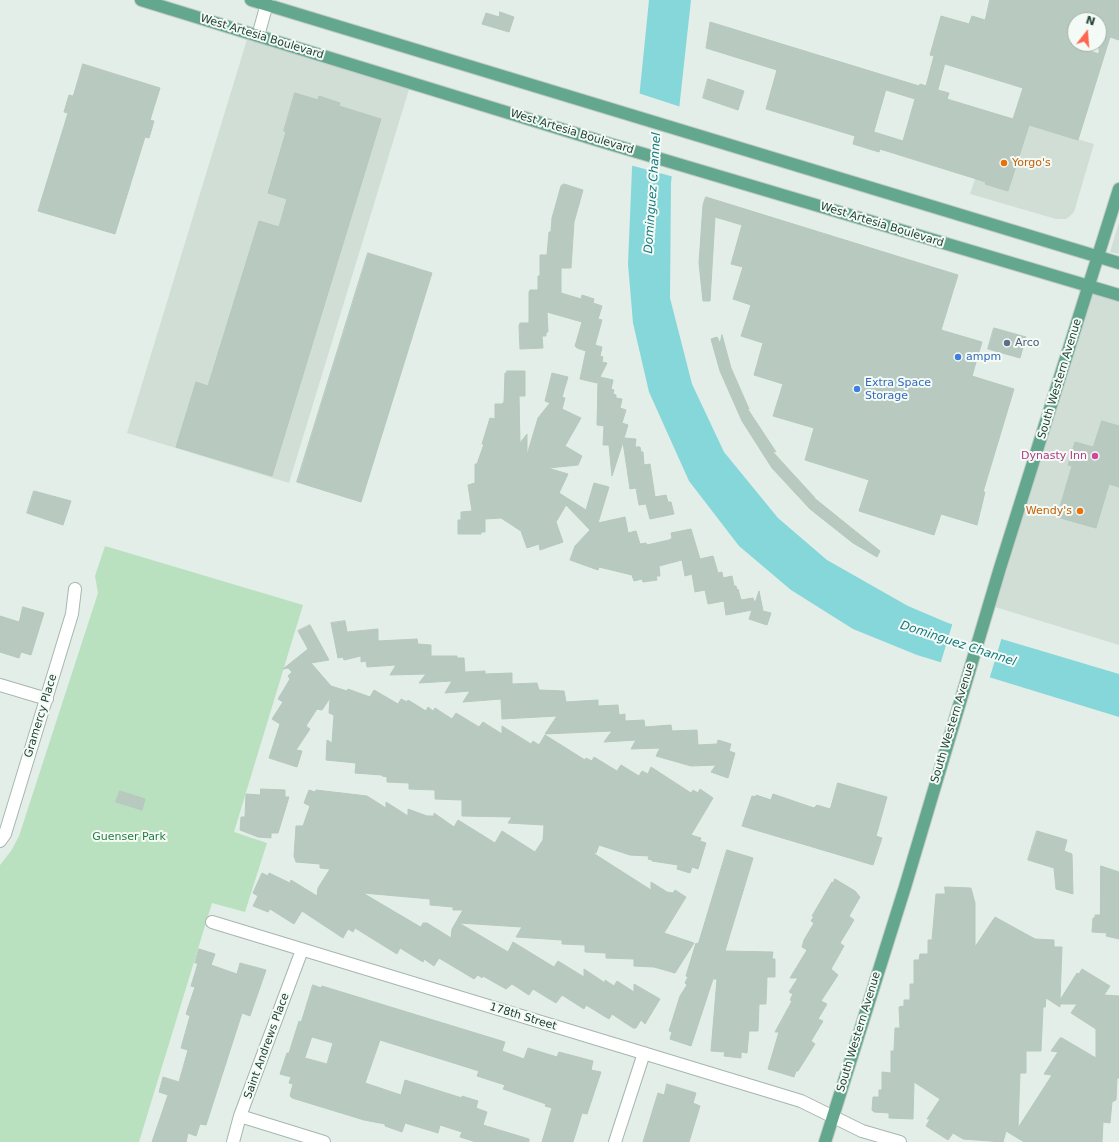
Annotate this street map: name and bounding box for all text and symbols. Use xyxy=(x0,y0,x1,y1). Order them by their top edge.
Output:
street label: West Artesia Boulevard xyxy=(199,12,325,62)
north arrow xyxy=(1067,12,1107,52)
text: N xyxy=(1084,13,1097,29)
street label: West Artesia Boulevard xyxy=(509,107,635,157)
water label: Dominguez Channel xyxy=(642,132,664,254)
place label: Yorgo's xyxy=(1012,156,1051,170)
marker: Yorgo's xyxy=(999,158,1009,168)
street label: West Artesia Boulevard xyxy=(819,200,945,250)
street label: South Western Avenue xyxy=(1035,317,1085,441)
place label: Arco xyxy=(1015,336,1040,350)
marker: Arco xyxy=(1002,338,1012,348)
place label: ampm xyxy=(966,350,1001,364)
marker: ampm xyxy=(953,352,963,362)
place label: Extra Space Storage xyxy=(865,376,931,402)
marker: Extra Space Storage xyxy=(852,384,862,394)
place label: Dynasty Inn xyxy=(1021,449,1087,463)
marker: Dynasty Inn xyxy=(1090,451,1100,461)
place label: Wendy's xyxy=(1026,504,1072,518)
marker: Wendy's xyxy=(1075,506,1085,516)
water label: Dominguez Channel xyxy=(898,618,1018,670)
street label: South Western Avenue xyxy=(928,661,978,785)
street label: Gramercy Place xyxy=(22,673,60,759)
park label: Guenser Park xyxy=(92,830,166,844)
street label: South Western Avenue xyxy=(834,970,884,1094)
street label: Saint Andrews Place xyxy=(242,991,292,1101)
street label: 178th Street xyxy=(488,1001,558,1033)

